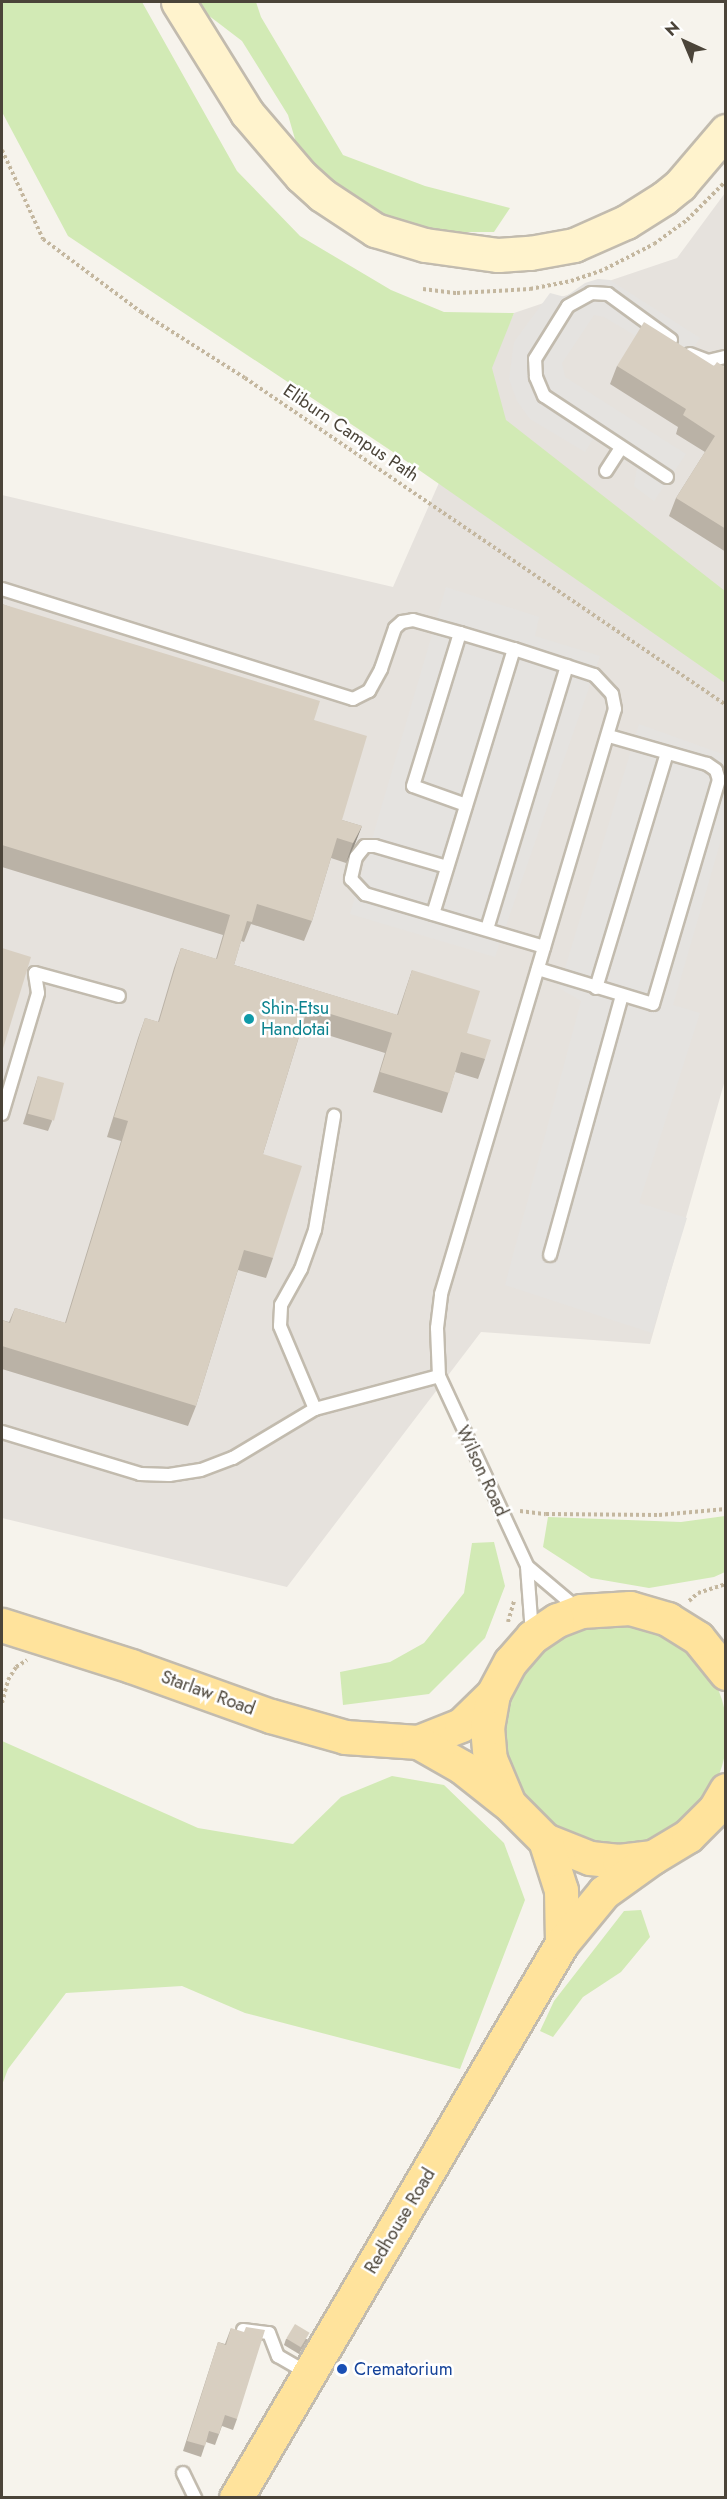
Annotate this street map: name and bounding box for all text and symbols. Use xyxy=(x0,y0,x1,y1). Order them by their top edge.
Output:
north arrow xyxy=(655,12,715,72)
text: N xyxy=(660,16,685,41)
street label: Eliburn Campus Path xyxy=(279,380,423,486)
place label: Shin-Etsu Handotai xyxy=(261,998,330,1040)
marker: Shin-Etsu Handotai xyxy=(242,1012,256,1026)
street label: Wilson Road xyxy=(452,1422,512,1520)
street label: Starlaw Road xyxy=(158,1666,258,1720)
street label: Redhouse Road xyxy=(360,2164,440,2278)
place label: Crematorium xyxy=(354,2358,453,2380)
marker: Crematorium xyxy=(335,2362,349,2376)

